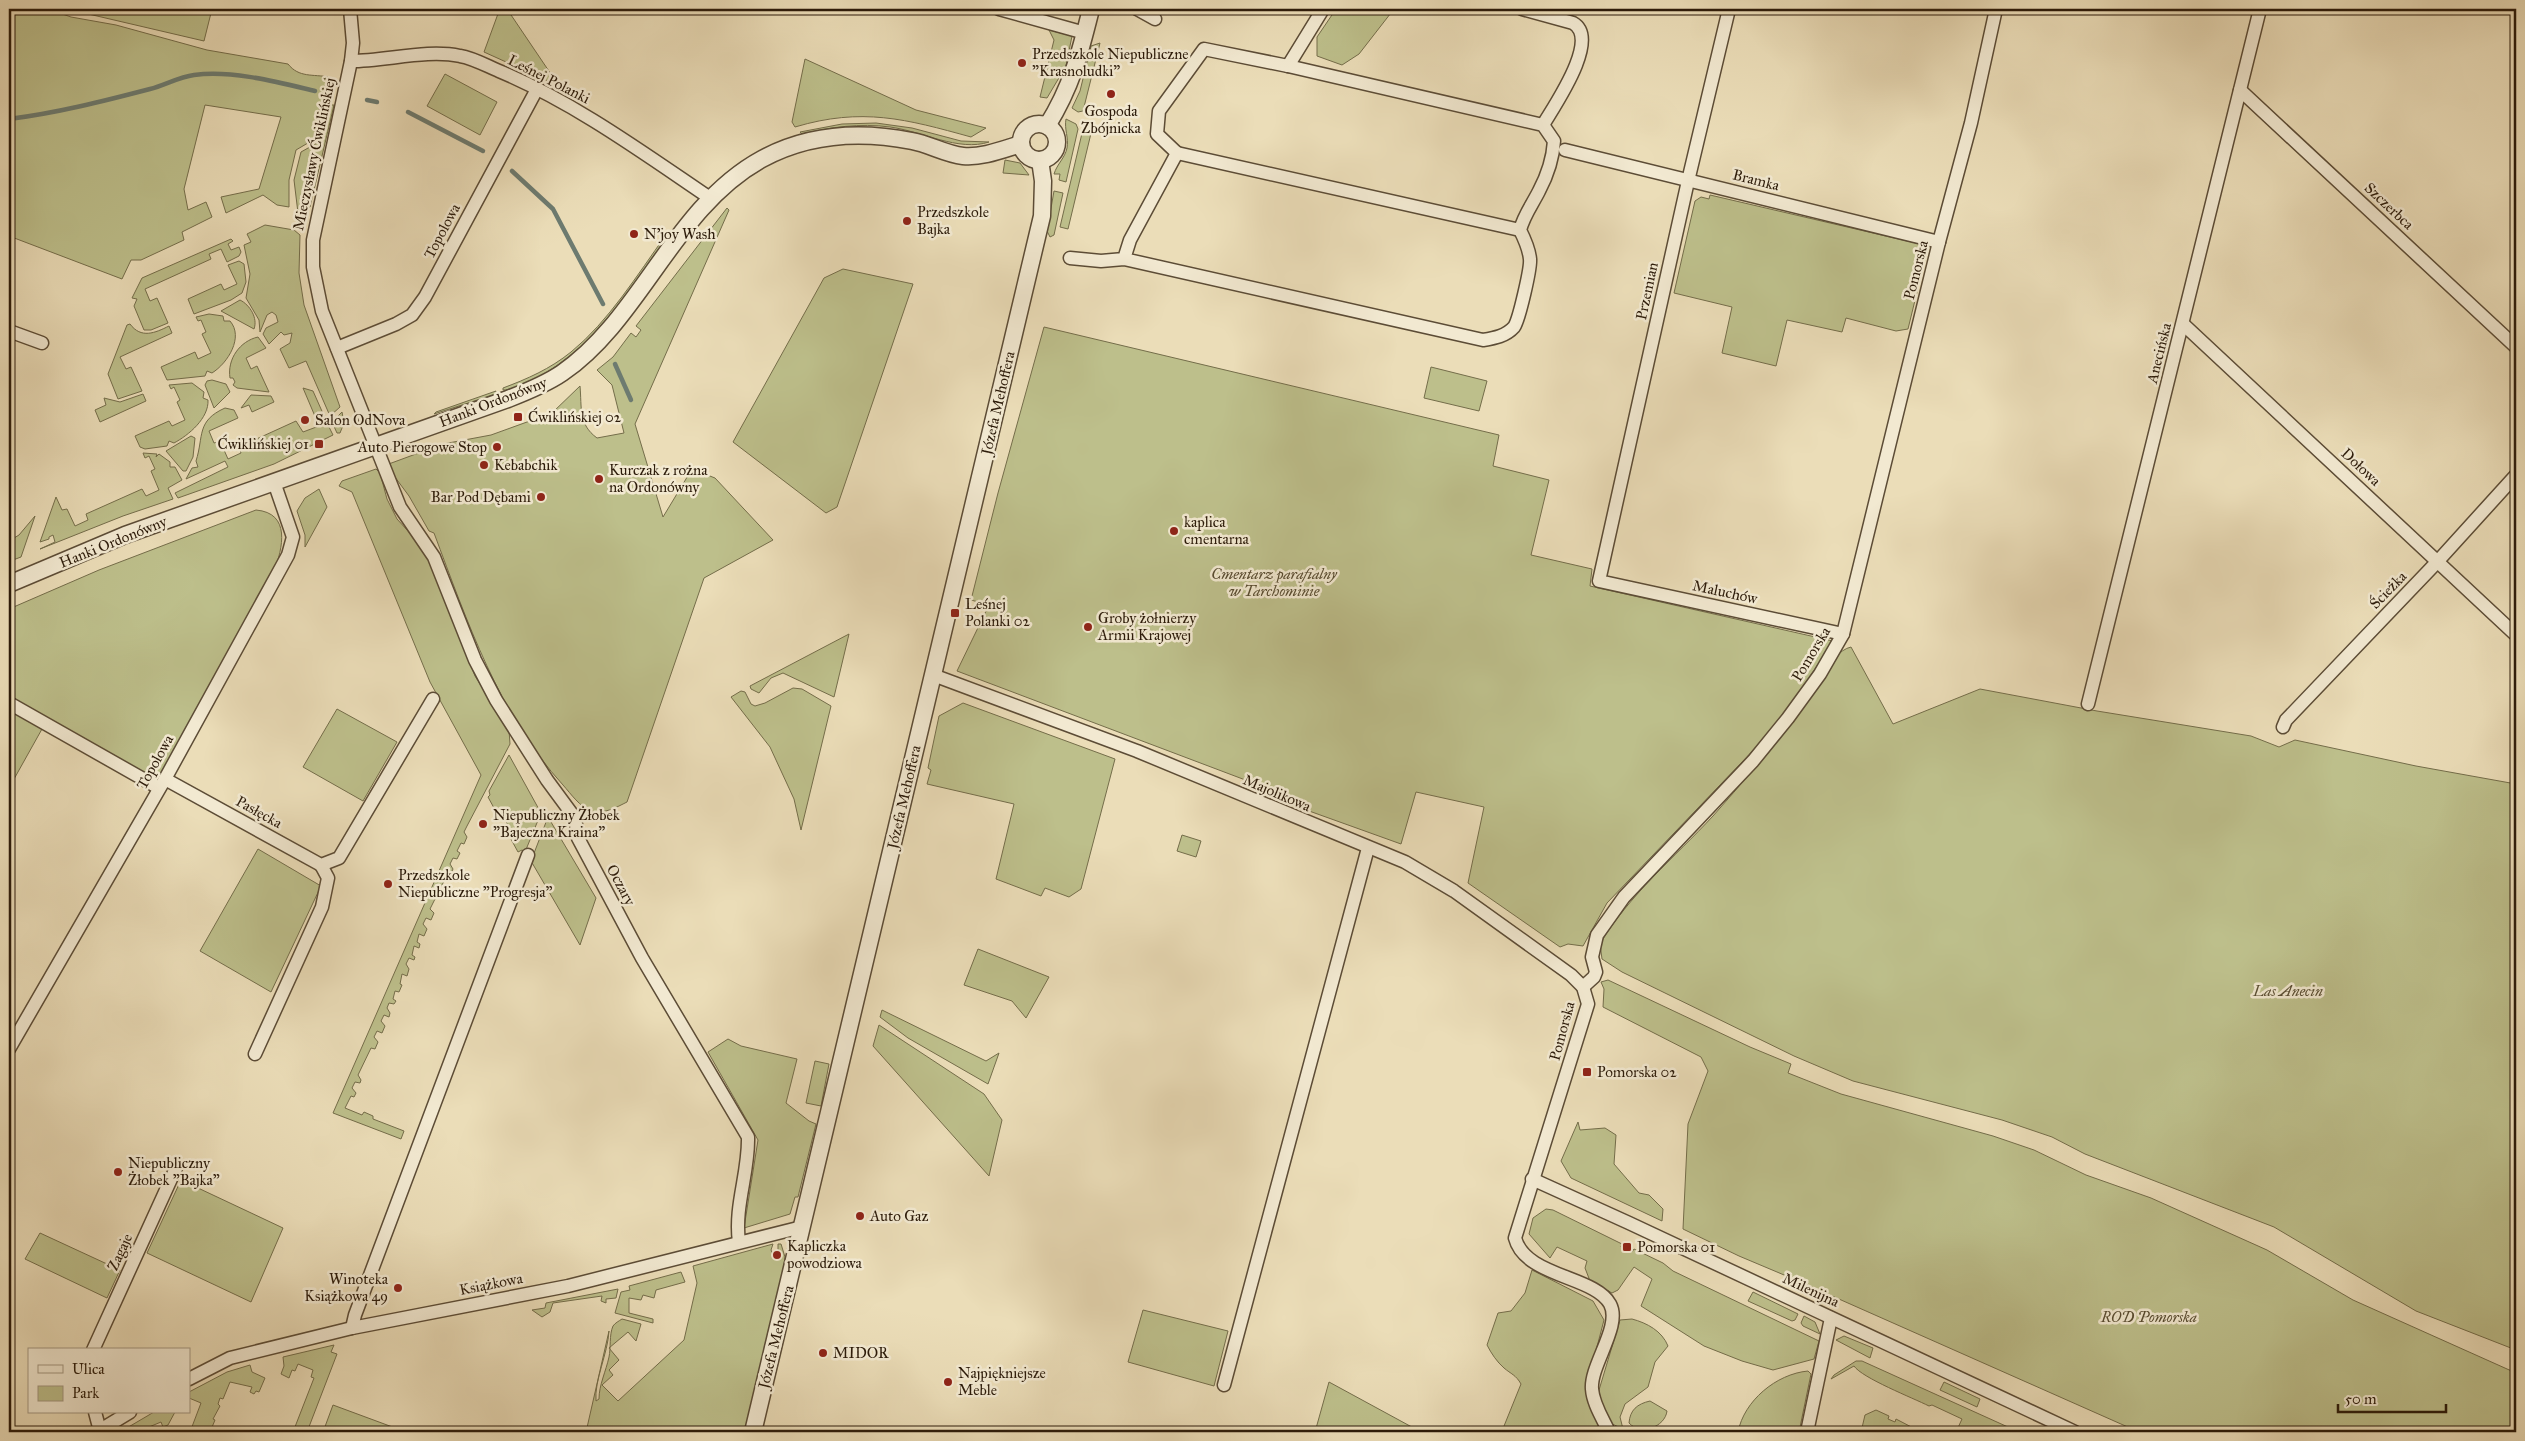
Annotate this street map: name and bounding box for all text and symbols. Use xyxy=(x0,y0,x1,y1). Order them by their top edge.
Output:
place label: Przedszkole Niepubliczne "Krasnoludki" xyxy=(1032,45,1189,80)
street label: Leśnej Polanki xyxy=(505,51,593,107)
marker: Przedszkole Niepubliczne "Krasnoludki" xyxy=(1016,57,1028,69)
street label: Mieczysławy Ćwiklińskiej xyxy=(288,76,339,232)
marker: Gospoda Zbójnicka xyxy=(1105,88,1117,100)
place label: Gospoda Zbójnicka xyxy=(1081,102,1142,137)
street label: Bramka xyxy=(1731,165,1782,195)
street label: Szczerbca xyxy=(2361,179,2418,234)
street label: Topolowa xyxy=(420,200,464,262)
place label: Przedszkole Bajka xyxy=(917,203,989,238)
marker: Przedszkole Bajka xyxy=(901,215,913,227)
place label: N'joy Wash xyxy=(644,225,716,243)
marker: N'joy Wash xyxy=(628,228,640,240)
street label: Pomorska xyxy=(1900,238,1932,301)
street label: Przemian xyxy=(1632,261,1662,321)
street label: Anecińska xyxy=(2143,320,2175,386)
street label: Józefa Mehoffera xyxy=(977,349,1020,459)
street label: Hanki Ordonówny xyxy=(436,373,551,431)
place label: Ćwiklińskiej 02 xyxy=(528,407,622,426)
place label: Salon OdNova xyxy=(315,411,406,429)
marker: Ćwiklińskiej 02 xyxy=(512,411,524,423)
marker: Salon OdNova xyxy=(299,414,311,426)
place label: Ćwiklińskiej 01 xyxy=(217,434,309,453)
marker: Ćwiklińskiej 01 xyxy=(313,438,325,450)
place label: Auto Pierogowe Stop xyxy=(357,438,487,456)
marker: Auto Pierogowe Stop xyxy=(491,441,503,453)
street label: Dołowa xyxy=(2338,444,2385,490)
place label: Kebabchik xyxy=(494,456,557,474)
marker: Kebabchik xyxy=(478,459,490,471)
place label: Kurczak z rożna na Ordonówny xyxy=(609,461,708,496)
marker: Kurczak z rożna na Ordonówny xyxy=(593,473,605,485)
place label: Bar Pod Dębami xyxy=(431,488,531,506)
marker: Bar Pod Dębami xyxy=(535,491,547,503)
street label: Hanki Ordonówny xyxy=(57,512,170,572)
place label: kaplica cmentarna xyxy=(1184,513,1250,548)
marker: kaplica cmentarna xyxy=(1168,525,1180,537)
park label: Cmentarz parafialny w Tarchominie xyxy=(1211,565,1338,600)
street label: Ścieżka xyxy=(2365,566,2411,613)
street label: Maluchów xyxy=(1691,576,1759,608)
place label: Leśnej Polanki 02 xyxy=(965,595,1030,630)
marker: Leśnej Polanki 02 xyxy=(949,607,961,619)
place label: Groby żołnierzy Armii Krajowej xyxy=(1097,609,1197,644)
marker: Groby żołnierzy Armii Krajowej xyxy=(1082,621,1094,633)
street label: Pomorska xyxy=(1788,623,1835,685)
street label: Topolowa xyxy=(133,731,178,792)
street label: Józefa Mehoffera xyxy=(883,743,926,853)
street label: Majolikowa xyxy=(1240,771,1314,816)
street label: Pasłęcka xyxy=(233,792,286,832)
place label: Niepubliczny Żłobek "Bajeczna Kraina" xyxy=(493,806,620,841)
marker: Niepubliczny Żłobek "Bajeczna Kraina" xyxy=(477,818,489,830)
street label: Oczary xyxy=(603,861,640,909)
place label: Przedszkole Niepubliczne "Progresja" xyxy=(398,866,553,901)
marker: Przedszkole Niepubliczne "Progresja" xyxy=(382,878,394,890)
park label: Las Anecin xyxy=(2252,982,2323,1000)
street label: Pomorska xyxy=(1545,999,1579,1062)
place label: Pomorska 02 xyxy=(1597,1063,1677,1081)
marker: Pomorska 02 xyxy=(1581,1066,1593,1078)
place label: Niepubliczny Żłobek "Bajka" xyxy=(128,1154,220,1189)
marker: Niepubliczny Żłobek "Bajka" xyxy=(112,1166,124,1178)
place label: Auto Gaz xyxy=(869,1207,928,1225)
marker: Auto Gaz xyxy=(854,1210,866,1222)
street label: Zagaje xyxy=(104,1231,136,1273)
place label: Kapliczka powodziowa xyxy=(786,1237,862,1272)
place label: Pomorska 01 xyxy=(1637,1238,1715,1256)
marker: Pomorska 01 xyxy=(1621,1241,1633,1253)
marker: Kapliczka powodziowa xyxy=(771,1249,783,1261)
street label: Książkowa xyxy=(458,1269,525,1299)
street label: Milenijna xyxy=(1780,1269,1843,1311)
place label: Winoteka Książkowa 49 xyxy=(304,1270,389,1305)
marker: Winoteka Książkowa 49 xyxy=(392,1282,404,1294)
street label: Józefa Mehoffera xyxy=(754,1283,799,1393)
park label: ROD Pomorska xyxy=(2100,1308,2197,1326)
place label: MIDOR xyxy=(833,1344,889,1362)
marker: MIDOR xyxy=(817,1347,829,1359)
legend xyxy=(28,1348,190,1414)
text: Ulica xyxy=(72,1360,105,1378)
place label: Najpiękniejsze Meble xyxy=(958,1364,1046,1399)
marker: Najpiękniejsze Meble xyxy=(942,1376,954,1388)
scale bar xyxy=(2338,1381,2445,1413)
text: Park xyxy=(72,1384,99,1402)
text: 50 m xyxy=(2345,1390,2377,1408)

